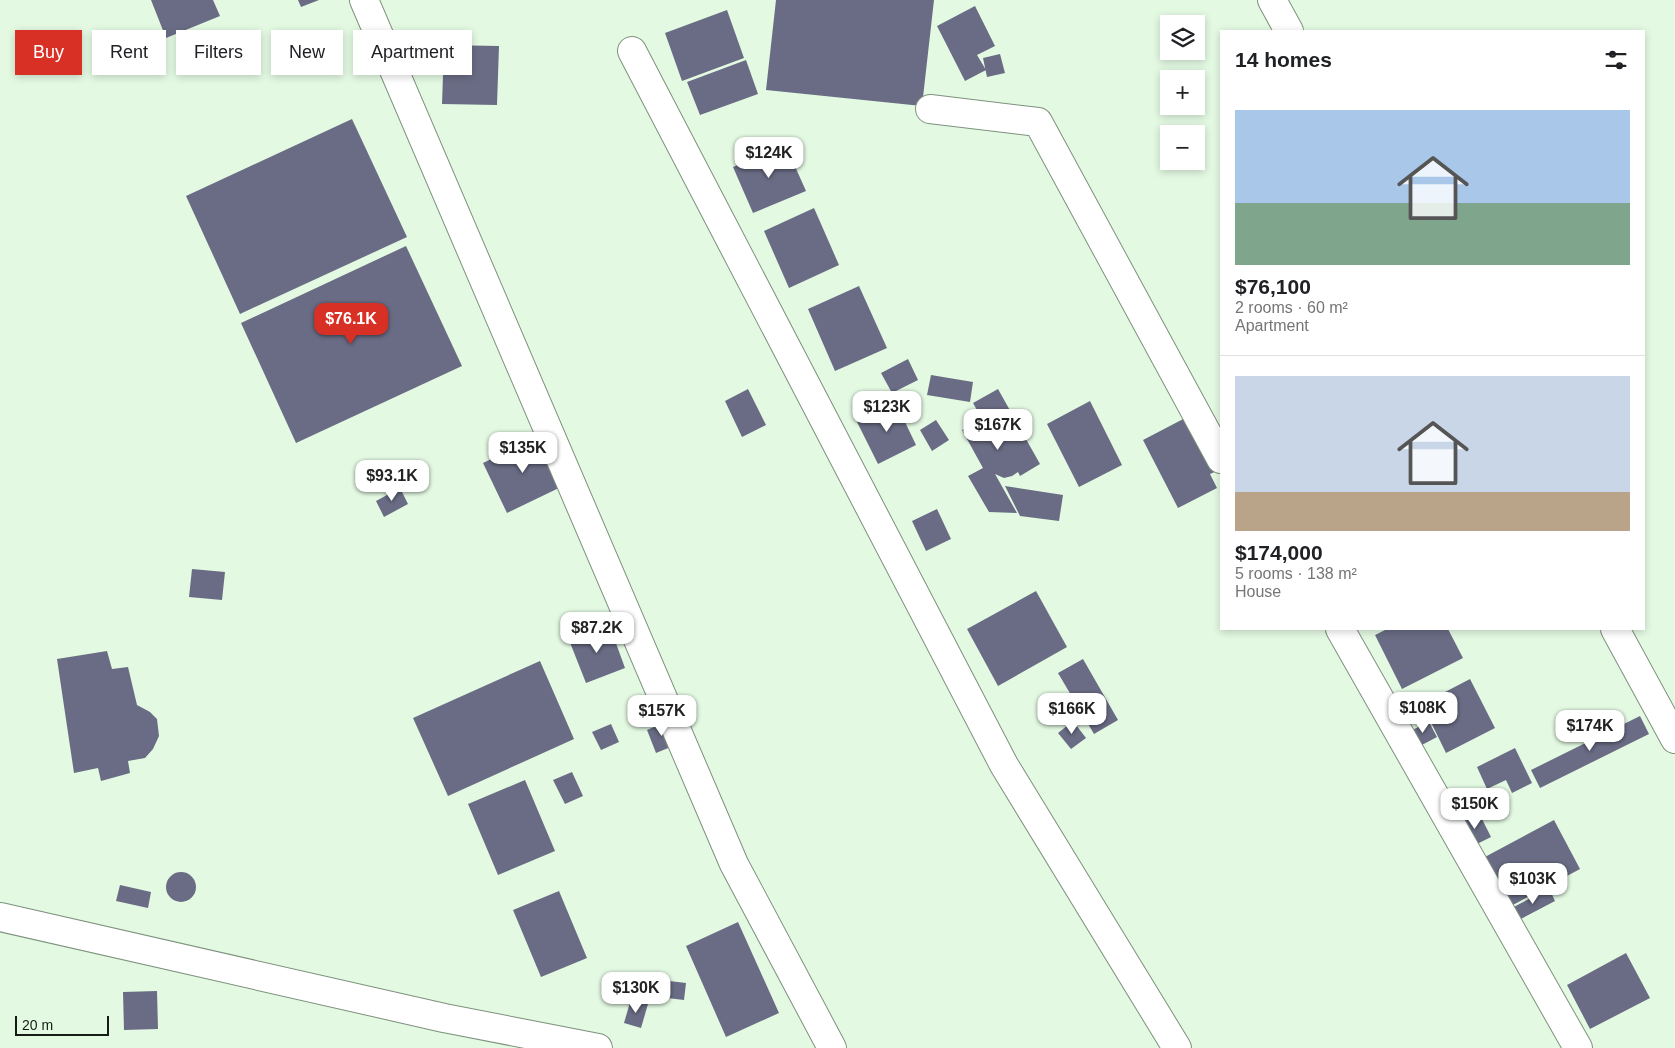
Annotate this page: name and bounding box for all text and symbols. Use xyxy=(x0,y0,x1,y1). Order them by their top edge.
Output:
map controls xyxy=(1160,15,1205,170)
button: layers xyxy=(1160,15,1205,60)
chip: Buy xyxy=(15,30,82,75)
chip: Rent xyxy=(92,30,166,75)
chip: Filters xyxy=(176,30,261,75)
chip: New xyxy=(271,30,343,75)
chip: Apartment xyxy=(353,30,472,75)
icon: filters xyxy=(1602,46,1630,74)
text: 14 homes xyxy=(1235,48,1332,71)
button: + xyxy=(1160,70,1205,115)
button: − xyxy=(1160,125,1205,170)
pin: $124K xyxy=(734,136,804,179)
icon: home xyxy=(1388,143,1478,233)
text: $124K xyxy=(745,144,793,161)
text: $76,100 xyxy=(1235,275,1311,298)
text: 2 rooms · 60 m² xyxy=(1235,299,1348,316)
pin: $76.1K xyxy=(310,302,392,345)
text: $76.1K xyxy=(325,310,377,327)
text: Apartment xyxy=(1235,317,1309,334)
pin: $123K xyxy=(852,390,922,433)
text: $123K xyxy=(863,398,911,415)
pin: $167K xyxy=(963,408,1033,451)
icon: home xyxy=(1388,408,1478,498)
text: $167K xyxy=(974,416,1022,433)
pin: $135K xyxy=(488,432,558,474)
text: $135K xyxy=(499,439,547,456)
pin: $93.1K xyxy=(351,460,433,502)
text: $93.1K xyxy=(366,467,418,484)
text: $174,000 xyxy=(1235,541,1323,564)
text: 5 rooms · 138 m² xyxy=(1235,565,1357,582)
text: House xyxy=(1235,583,1281,600)
pin: $87.2K xyxy=(556,612,638,654)
text: $87.2K xyxy=(571,619,623,636)
pin: $166K xyxy=(1037,692,1107,735)
pin: $108K xyxy=(1388,692,1458,734)
pin: $157K xyxy=(627,694,697,737)
text: $108K xyxy=(1399,699,1447,716)
text: $166K xyxy=(1048,700,1096,717)
text: $157K xyxy=(638,702,686,719)
pin: $174K xyxy=(1555,710,1625,752)
text: $174K xyxy=(1566,717,1614,734)
pin: $150K xyxy=(1440,788,1510,830)
text: $150K xyxy=(1451,795,1499,812)
pin: $103K xyxy=(1498,862,1568,905)
text: $103K xyxy=(1509,870,1557,887)
pin: $130K xyxy=(601,972,671,1014)
text: $130K xyxy=(612,979,660,996)
scale bar xyxy=(15,1013,109,1036)
text: 20 m xyxy=(22,1017,53,1033)

